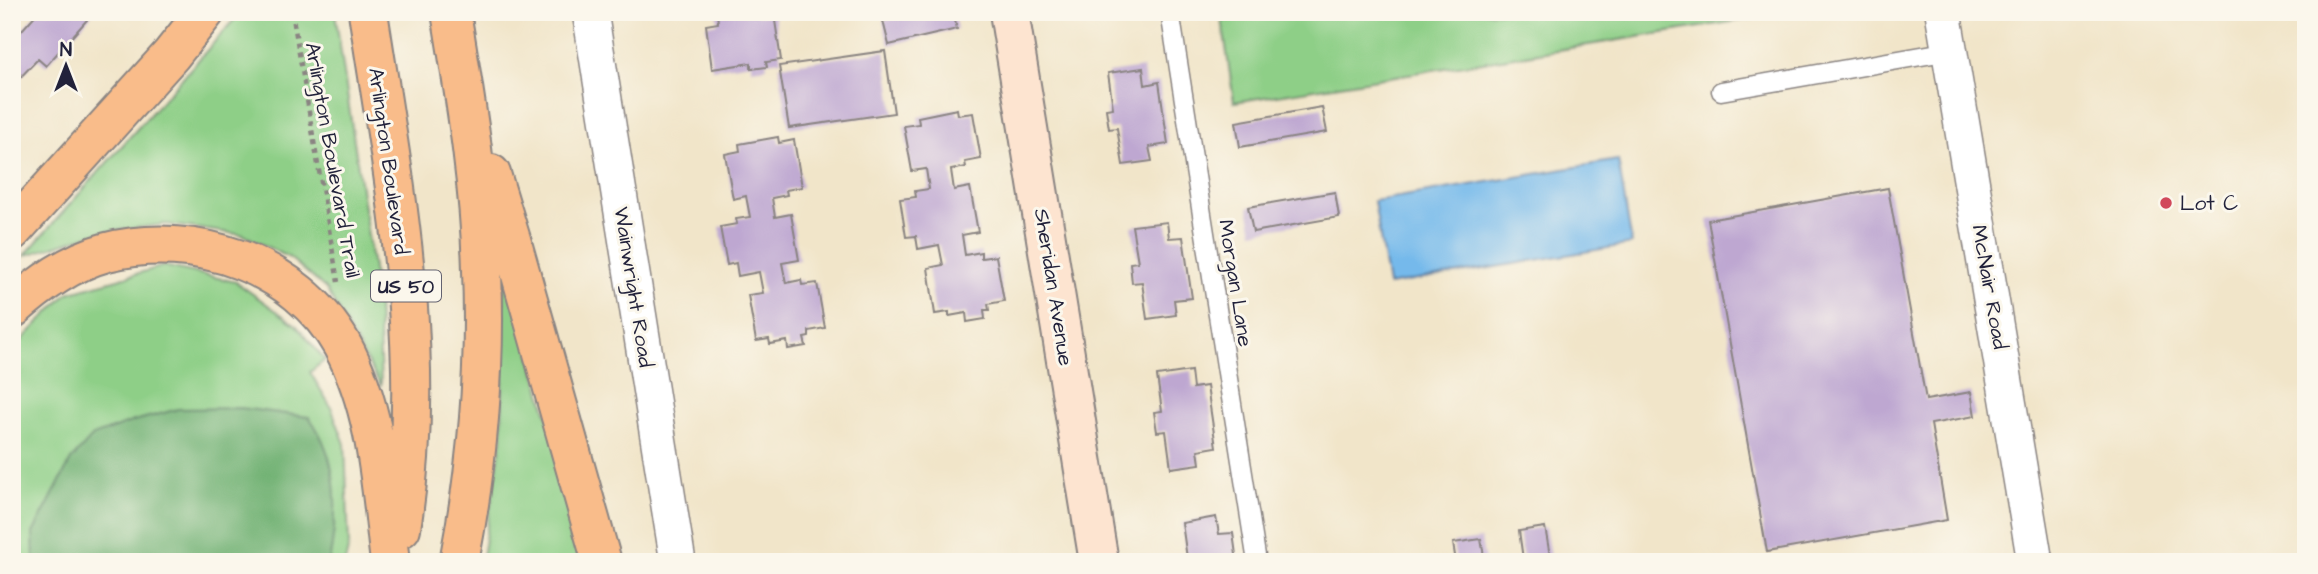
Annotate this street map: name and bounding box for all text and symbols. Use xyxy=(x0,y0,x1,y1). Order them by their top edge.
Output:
north arrow xyxy=(32,32,102,102)
text: N xyxy=(60,37,72,64)
street label: Arlington Boulevard Trail xyxy=(296,40,367,280)
street label: Arlington Boulevard xyxy=(359,66,416,257)
place label: Lot C xyxy=(2180,189,2238,218)
marker: Lot C xyxy=(2158,195,2174,211)
street label: Wainwright Road xyxy=(605,205,661,370)
street label: Sheridan Avenue xyxy=(1027,206,1080,368)
street label: Morgan Lane xyxy=(1209,217,1260,349)
street label: McNair Road xyxy=(1964,223,2015,352)
road number: US 50 xyxy=(371,270,441,302)

